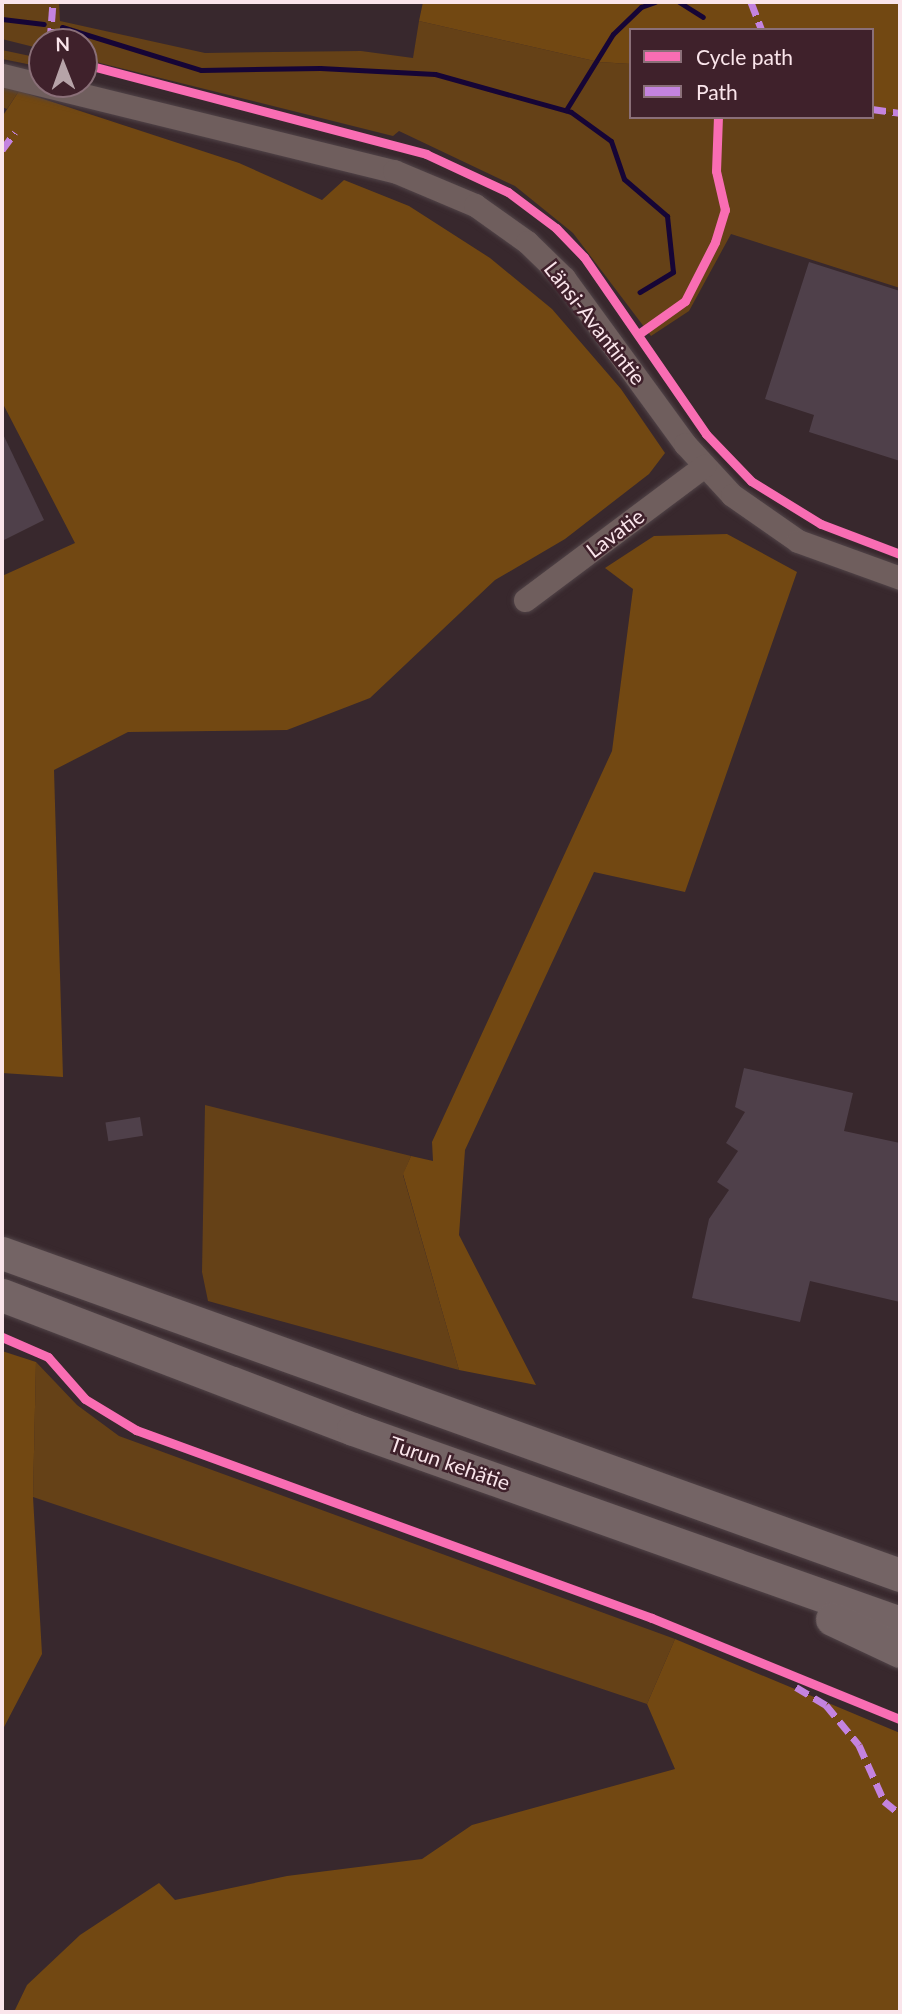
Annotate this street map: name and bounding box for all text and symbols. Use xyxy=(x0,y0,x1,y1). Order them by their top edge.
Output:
north arrow xyxy=(28,28,98,98)
legend xyxy=(629,28,874,119)
text: N xyxy=(55,32,70,55)
text: Cycle path xyxy=(696,44,793,69)
text: Path xyxy=(696,79,738,104)
street label: Länsi-Avantintie xyxy=(539,256,651,390)
street label: Lavatie xyxy=(581,503,649,563)
street label: Turun kehätie xyxy=(387,1431,513,1495)

